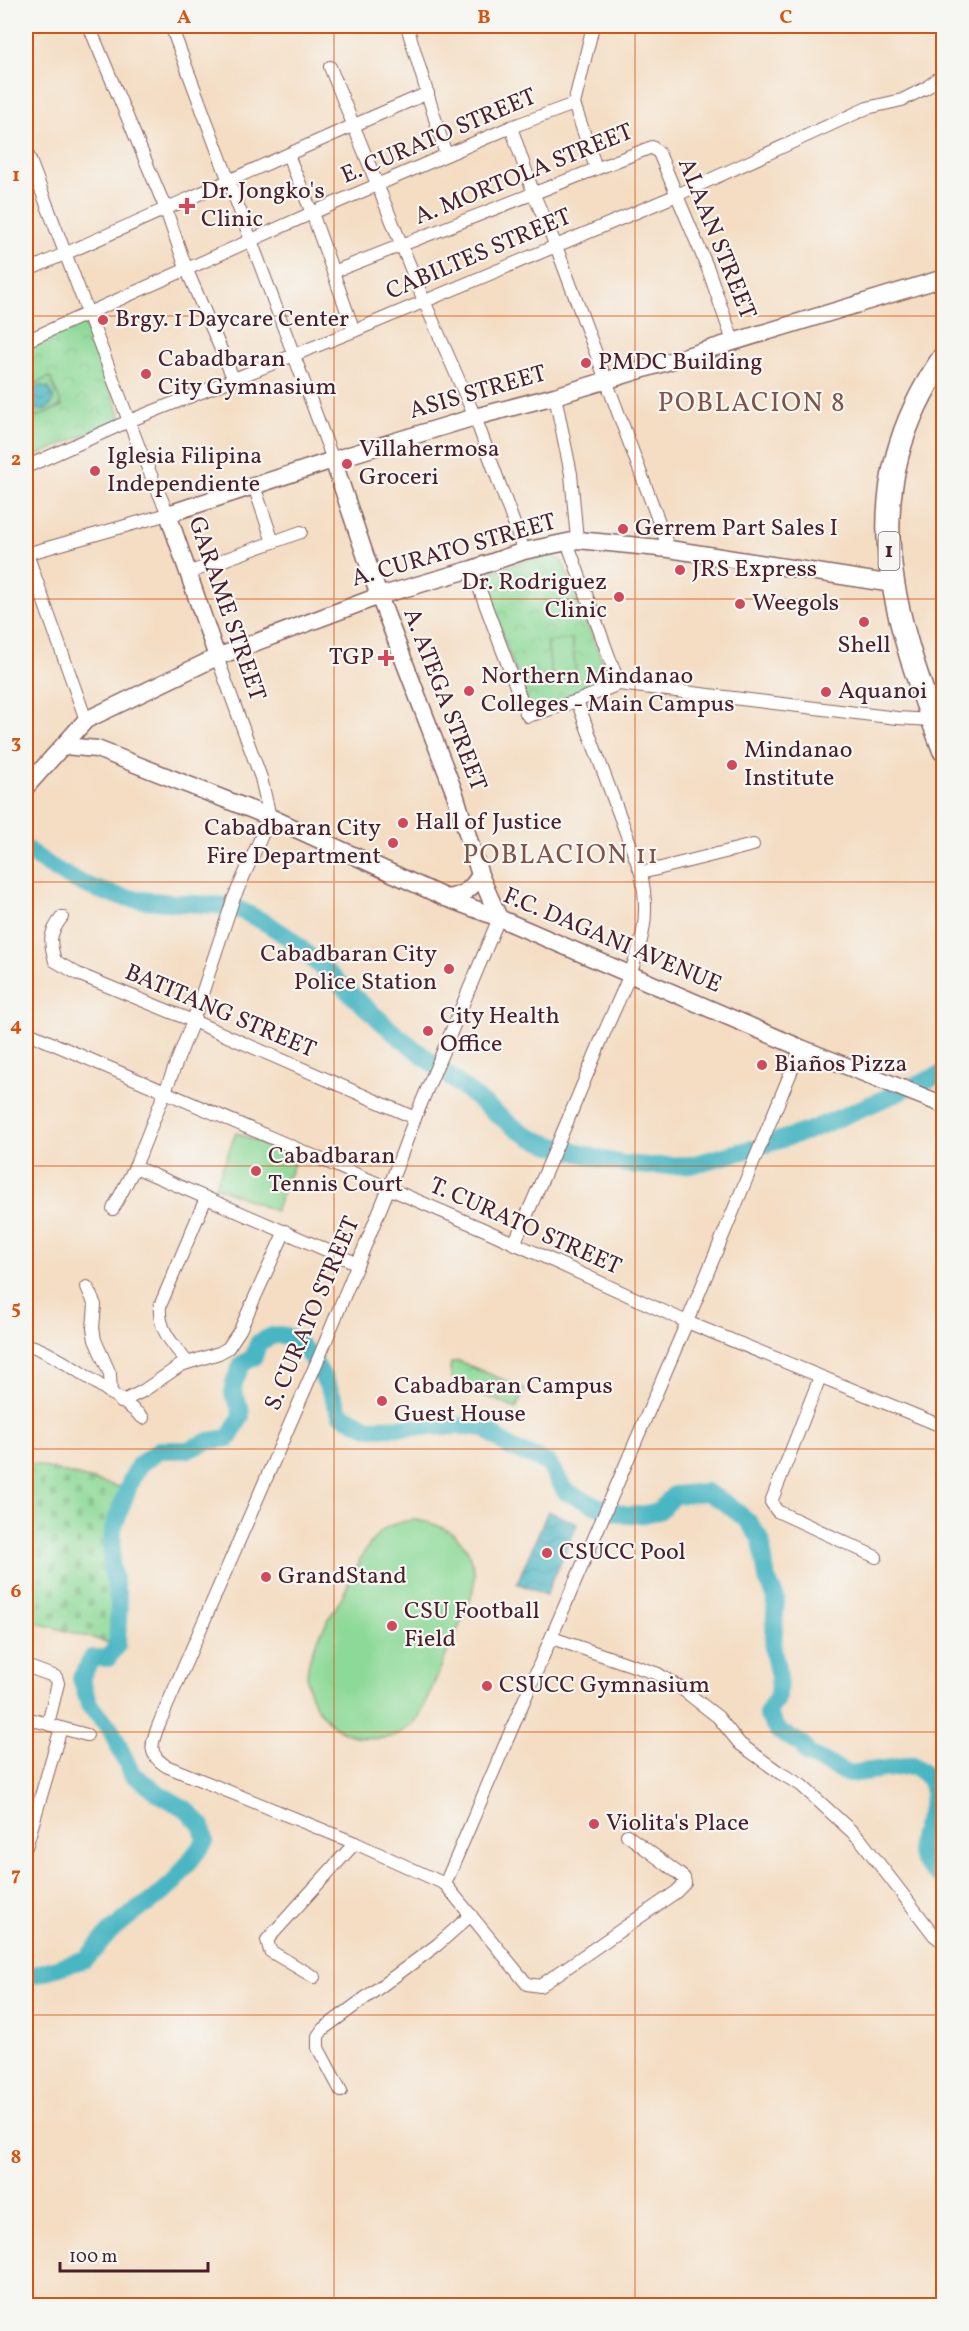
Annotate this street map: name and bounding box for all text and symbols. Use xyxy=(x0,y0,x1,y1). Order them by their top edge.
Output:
text: A xyxy=(177,4,191,32)
text: B xyxy=(477,4,491,32)
text: C xyxy=(780,4,793,32)
street label: E. CURATO STREET xyxy=(336,81,542,193)
street label: A. MORTOLA STREET xyxy=(410,116,638,234)
street label: ALAAN STREET xyxy=(668,153,764,325)
text: 1 xyxy=(12,162,20,190)
place label: Dr. Jongko's Clinic xyxy=(201,175,325,237)
marker: Dr. Jongko's Clinic xyxy=(178,197,196,215)
street label: CABILTES STREET xyxy=(381,201,577,309)
place label: Brgy. 1 Daycare Center xyxy=(115,303,349,337)
marker: Brgy. 1 Daycare Center xyxy=(96,313,110,327)
place label: Cabadbaran City Gymnasium xyxy=(158,343,337,405)
place label: PMDC Building xyxy=(598,346,763,380)
marker: PMDC Building xyxy=(579,356,593,370)
street label: ASIS STREET xyxy=(405,357,551,429)
marker: Cabadbaran City Gymnasium xyxy=(139,367,153,381)
district label: POBLACION 8 xyxy=(658,385,846,423)
place label: Villahermosa Groceri xyxy=(359,433,500,495)
place label: Iglesia Filipina Independiente xyxy=(107,440,262,502)
text: 2 xyxy=(11,446,21,474)
marker: Villahermosa Groceri xyxy=(340,457,354,471)
marker: Iglesia Filipina Independiente xyxy=(88,464,102,478)
street label: A. CURATO STREET xyxy=(348,506,560,596)
street label: GARAME STREET xyxy=(178,512,274,706)
place label: Gerrem Part Sales I xyxy=(635,512,838,546)
marker: Gerrem Part Sales I xyxy=(616,522,630,536)
road number: 1 xyxy=(878,532,900,570)
place label: JRS Express xyxy=(692,553,817,587)
marker: JRS Express xyxy=(673,563,687,577)
place label: Dr. Rodriguez Clinic xyxy=(461,566,607,628)
place label: Weegols xyxy=(752,587,839,621)
marker: Dr. Rodriguez Clinic xyxy=(612,590,626,604)
marker: Weegols xyxy=(733,597,747,611)
street label: A. ATEGA STREET xyxy=(393,604,495,796)
marker: Shell xyxy=(857,615,871,629)
place label: Shell xyxy=(837,629,891,663)
place label: TGP xyxy=(329,641,374,675)
marker: TGP xyxy=(379,651,393,665)
place label: Northern Mindanao Colleges - Main Campus xyxy=(481,660,735,722)
place label: Aquanoi xyxy=(838,675,927,709)
marker: Northern Mindanao Colleges - Main Campus xyxy=(462,684,476,698)
marker: Aquanoi xyxy=(819,685,833,699)
text: 3 xyxy=(11,729,21,757)
place label: Mindanao Institute xyxy=(744,734,852,796)
marker: Mindanao Institute xyxy=(725,758,739,772)
place label: Hall of Justice xyxy=(415,806,562,840)
place label: Cabadbaran City Fire Department xyxy=(204,812,381,874)
marker: Hall of Justice xyxy=(396,816,410,830)
marker: Cabadbaran City Fire Department xyxy=(386,836,400,850)
district label: POBLACION 11 xyxy=(462,837,660,875)
street label: F.C. DAGANI AVENUE xyxy=(498,880,726,1002)
place label: Cabadbaran City Police Station xyxy=(260,938,437,1000)
street label: BATITANG STREET xyxy=(119,956,321,1068)
marker: Cabadbaran City Police Station xyxy=(442,962,456,976)
place label: City Health Office xyxy=(440,1000,560,1062)
text: 4 xyxy=(10,1012,22,1040)
marker: City Health Office xyxy=(421,1024,435,1038)
place label: Biaños Pizza xyxy=(774,1048,907,1082)
marker: Biaños Pizza xyxy=(755,1058,769,1072)
place label: Cabadbaran Tennis Court xyxy=(268,1140,403,1202)
marker: Cabadbaran Tennis Court xyxy=(249,1164,263,1178)
street label: T. CURATO STREET xyxy=(424,1169,626,1285)
street label: S. CURATO STREET xyxy=(257,1212,369,1416)
text: 5 xyxy=(11,1295,21,1323)
place label: Cabadbaran Campus Guest House xyxy=(394,1370,613,1432)
marker: Cabadbaran Campus Guest House xyxy=(375,1394,389,1408)
place label: CSUCC Pool xyxy=(559,1536,686,1570)
marker: CSUCC Pool xyxy=(540,1546,554,1560)
place label: GrandStand xyxy=(278,1560,407,1594)
marker: GrandStand xyxy=(259,1570,273,1584)
text: 6 xyxy=(11,1578,22,1606)
place label: CSU Football Field xyxy=(404,1595,540,1657)
marker: CSU Football Field xyxy=(385,1619,399,1633)
place label: CSUCC Gymnasium xyxy=(499,1669,710,1703)
marker: CSUCC Gymnasium xyxy=(480,1679,494,1693)
place label: Violita's Place xyxy=(606,1807,749,1841)
marker: Violita's Place xyxy=(587,1817,601,1831)
text: 7 xyxy=(11,1861,21,1889)
text: 8 xyxy=(11,2144,21,2172)
scale bar xyxy=(60,2235,208,2273)
text: 100 m xyxy=(69,2245,118,2270)

